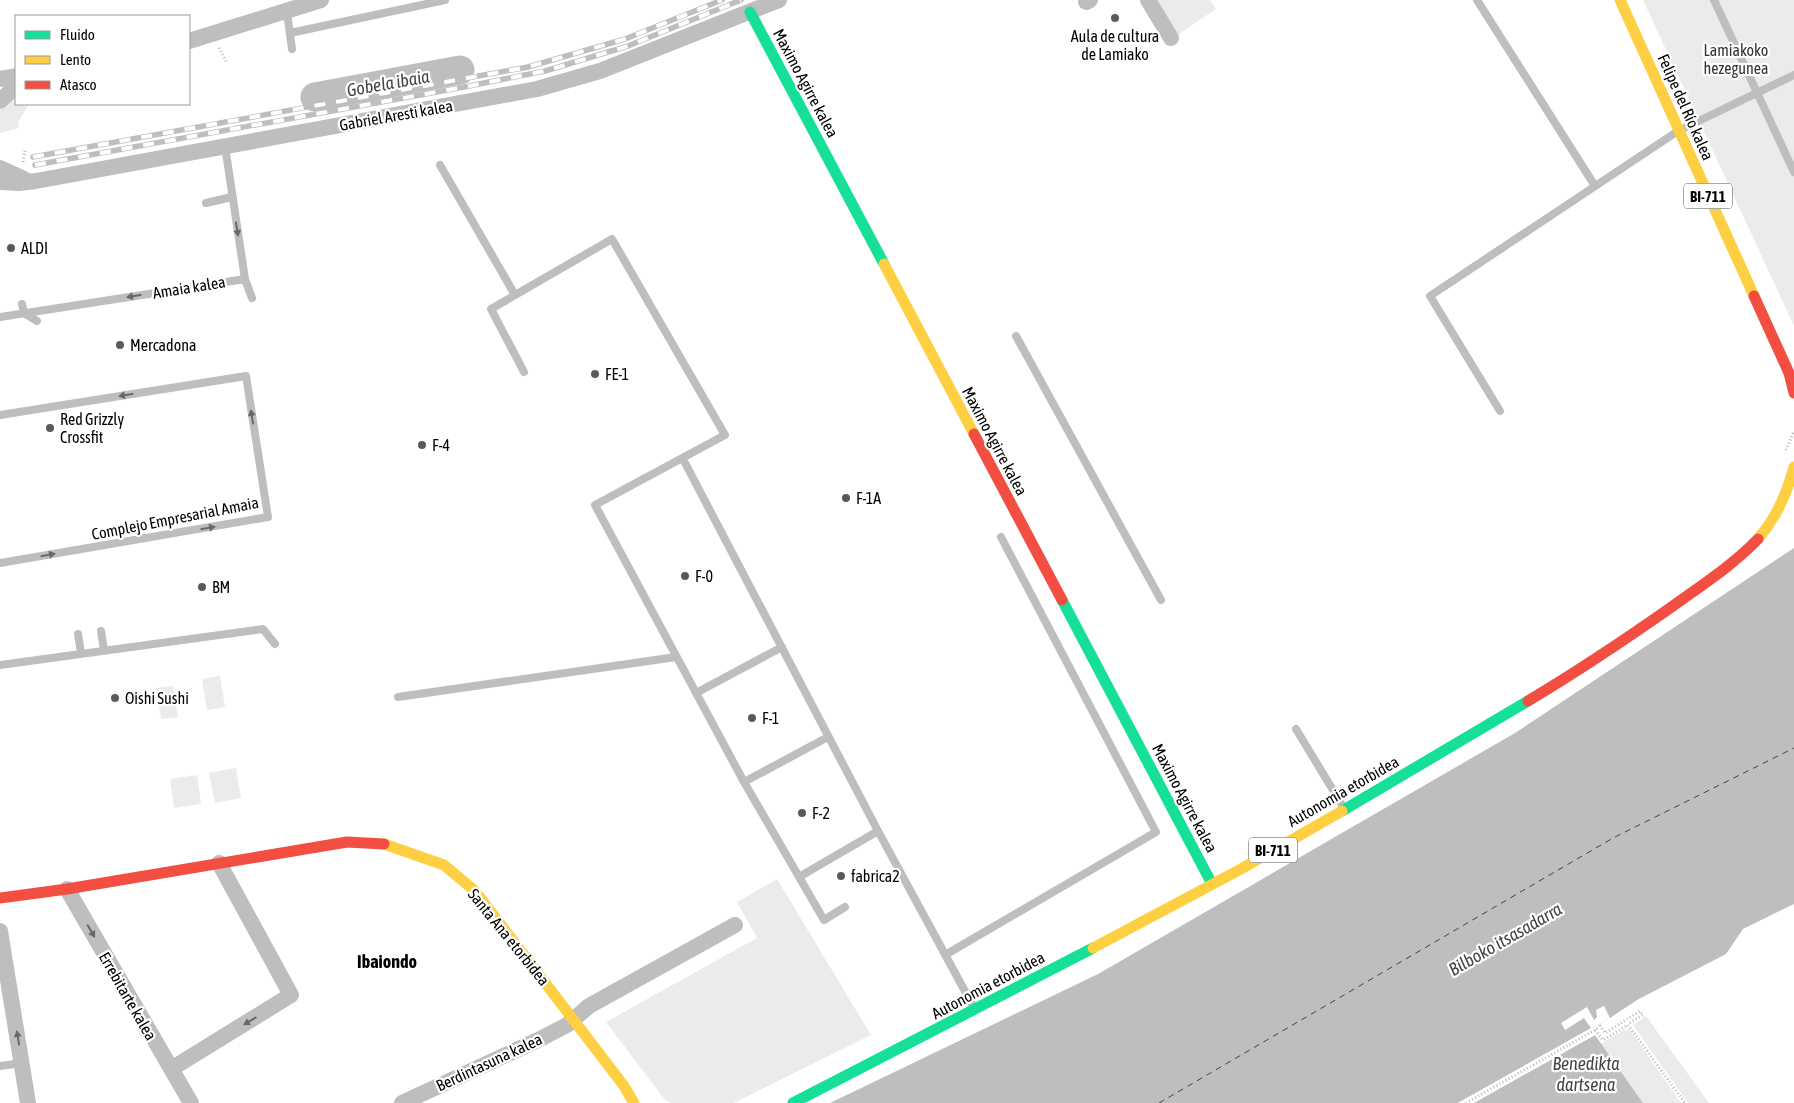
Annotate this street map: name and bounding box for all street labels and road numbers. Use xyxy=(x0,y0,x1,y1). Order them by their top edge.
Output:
street label: Maximo Agirre kalea xyxy=(769,26,842,141)
street label: Felipe del Río kalea xyxy=(1654,51,1717,163)
street label: Gabriel Aresti kalea xyxy=(338,96,454,134)
road number: BI-711 xyxy=(1684,184,1732,208)
street label: Amaia kalea xyxy=(151,272,227,302)
street label: Maximo Agirre kalea xyxy=(958,384,1031,499)
street label: Complejo Empresarial Amaia xyxy=(90,493,260,544)
street label: Maximo Agirre kalea xyxy=(1148,741,1221,856)
street label: Autonomia etorbidea xyxy=(1284,752,1402,830)
road number: BI-711 xyxy=(1249,838,1297,862)
street label: Santa Ana etorbidea xyxy=(465,885,553,989)
street label: Autonomia etorbidea xyxy=(929,948,1047,1022)
street label: Errebitarte kalea xyxy=(96,949,160,1043)
street label: Berdintasuna kalea xyxy=(433,1030,545,1094)

